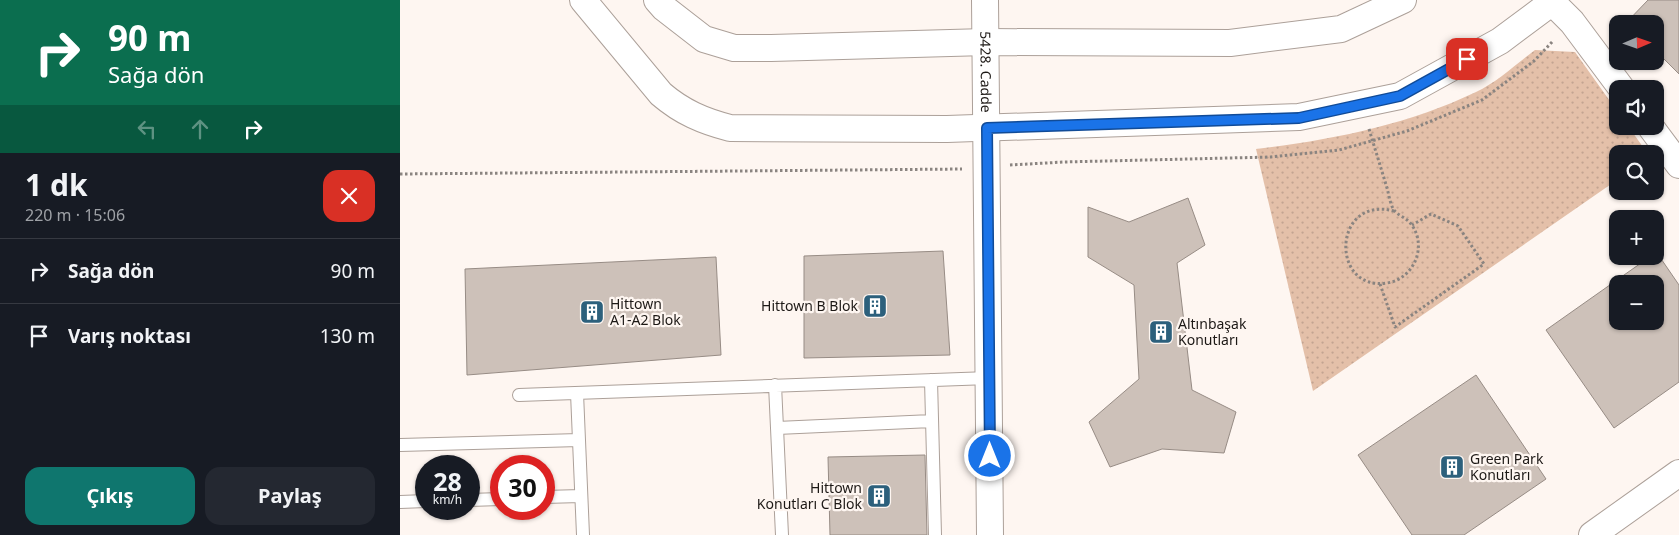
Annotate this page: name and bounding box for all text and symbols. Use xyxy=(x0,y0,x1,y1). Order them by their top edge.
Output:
text: 90 m xyxy=(108,14,191,61)
north arrow xyxy=(1609,15,1664,70)
map controls xyxy=(1609,15,1664,330)
icon: right xyxy=(25,20,90,85)
street label: 5428. Cadde xyxy=(976,31,996,113)
pin xyxy=(1446,38,1488,80)
icon: arrive xyxy=(1453,45,1481,73)
text: Sağa dön xyxy=(108,59,204,89)
button: sound xyxy=(1609,80,1664,135)
icon: left xyxy=(133,115,161,143)
icon: ahead xyxy=(186,115,214,143)
icon: right xyxy=(239,115,267,143)
button: search xyxy=(1609,145,1664,200)
text: 1 dk xyxy=(25,164,88,205)
button: close xyxy=(323,170,375,222)
text: 220 m · 15:06 xyxy=(25,204,125,226)
button: + xyxy=(1609,210,1664,265)
icon: right xyxy=(25,257,53,285)
text: Sağa dön xyxy=(68,258,154,284)
text: 90 m xyxy=(331,258,375,284)
button: − xyxy=(1609,275,1664,330)
building icon: Hittown B Blok xyxy=(862,293,888,319)
place label: Hittown A1-A2 Blok xyxy=(610,294,681,329)
place label: Hittown B Blok xyxy=(761,296,859,315)
building icon: Hittown A1-A2 Blok xyxy=(579,299,605,325)
place label: Altınbaşak Konutları xyxy=(1178,314,1247,349)
building icon: Altınbaşak Konutları xyxy=(1148,319,1174,345)
icon: arrive xyxy=(25,322,53,350)
text: Varış noktası xyxy=(68,323,191,349)
text: 130 m xyxy=(320,323,375,349)
position arrow xyxy=(963,429,1015,481)
place label: Green Park Konutları xyxy=(1470,449,1544,484)
building icon: Green Park Konutları xyxy=(1439,454,1465,480)
speed limit sign: 30 xyxy=(490,455,555,520)
text: 28 xyxy=(433,464,462,498)
button: Çıkış xyxy=(25,467,195,525)
button: Paylaş xyxy=(205,467,375,525)
place label: Hittown Konutları C Blok xyxy=(757,478,863,513)
building icon: Hittown Konutları C Blok xyxy=(866,483,892,509)
text: km/h xyxy=(433,491,462,508)

